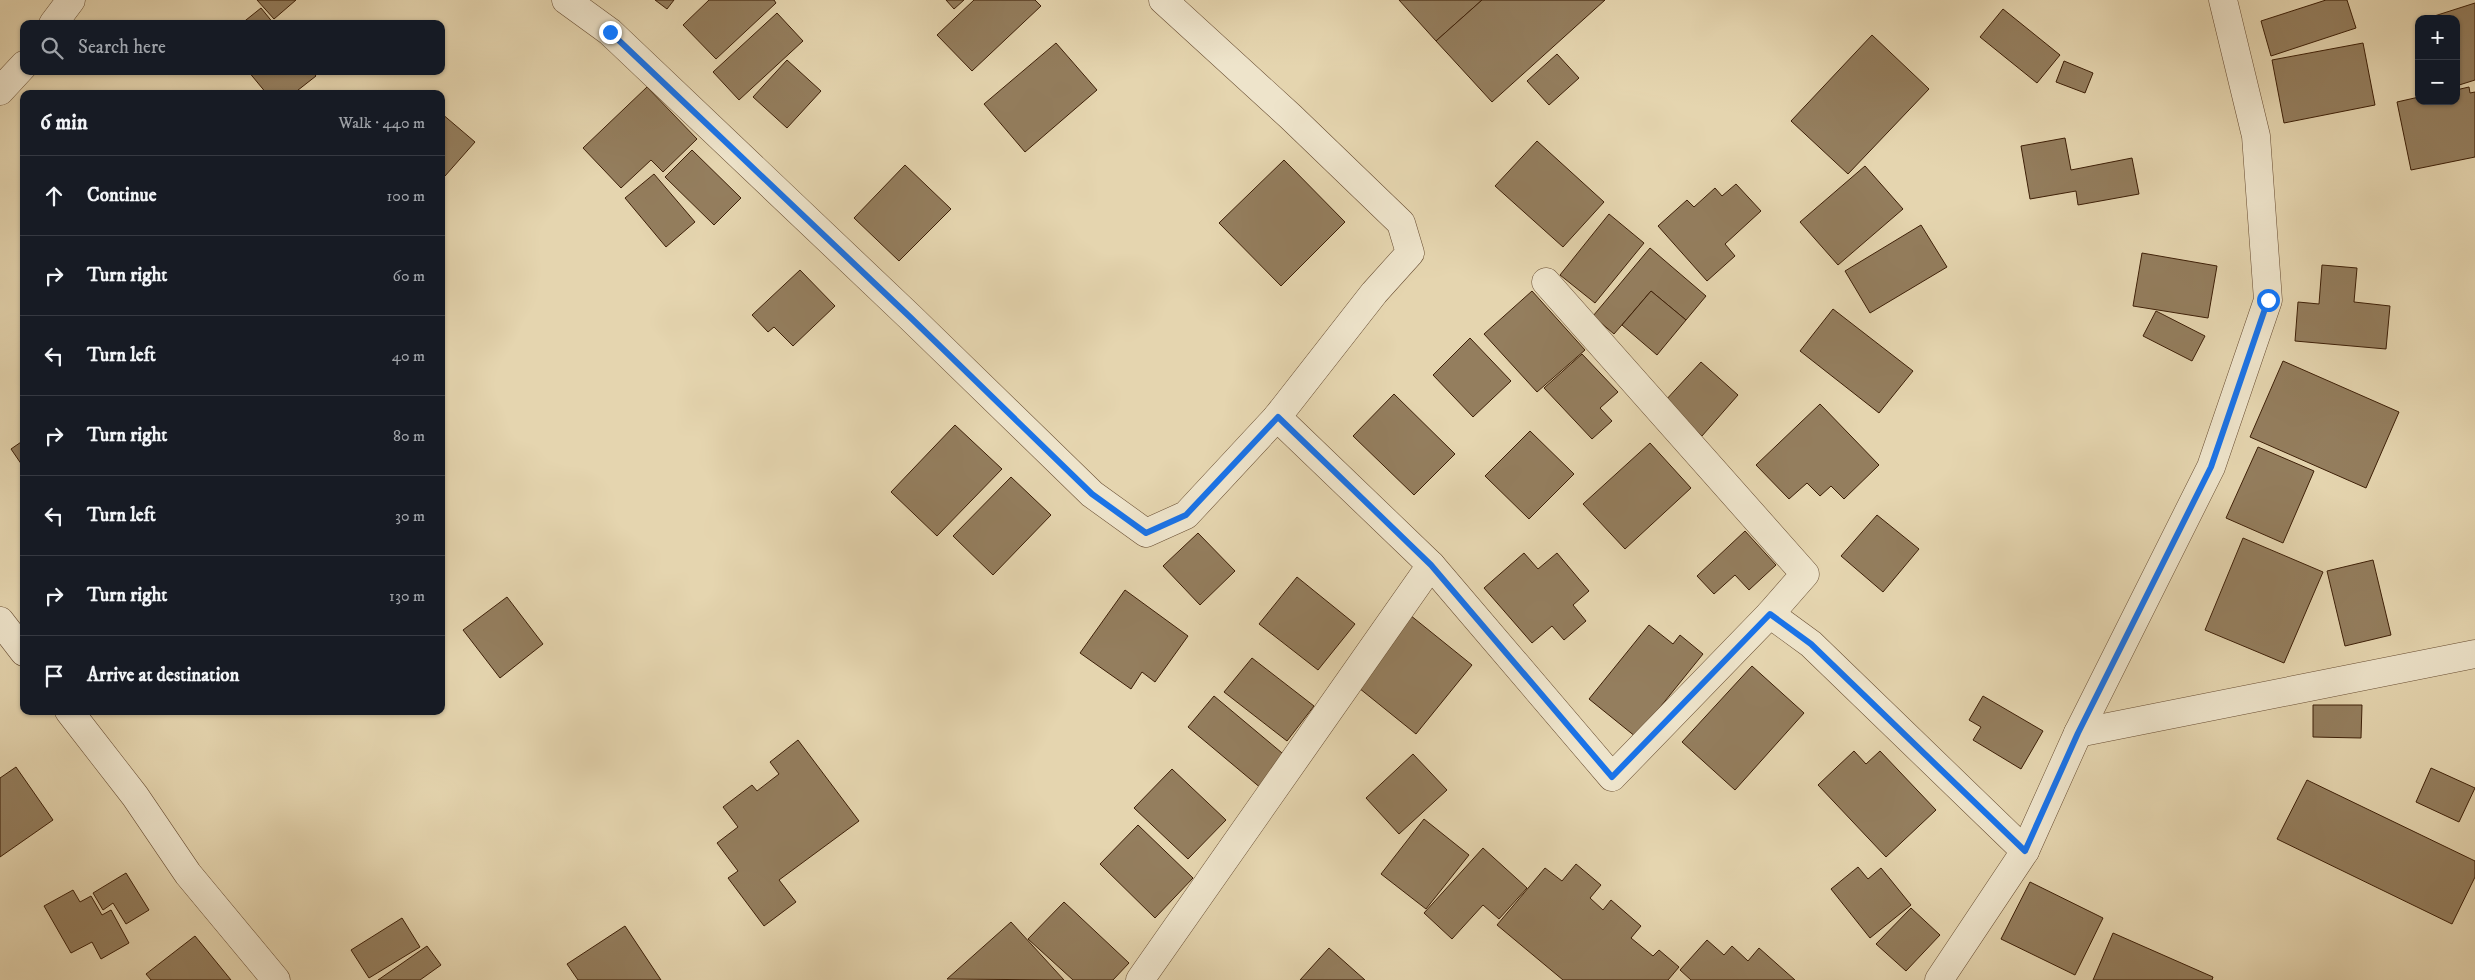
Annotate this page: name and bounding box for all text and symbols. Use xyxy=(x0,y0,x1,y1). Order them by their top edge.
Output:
map controls xyxy=(2415,15,2460,105)
button: + xyxy=(2415,15,2460,60)
search box xyxy=(20,20,445,75)
route end xyxy=(599,21,622,44)
icon: search xyxy=(38,34,66,62)
text: Search here xyxy=(78,36,166,59)
button: − xyxy=(2415,60,2460,105)
text: 6 min xyxy=(40,110,88,136)
text: Walk · 440 m xyxy=(339,113,425,133)
icon: ahead xyxy=(40,182,68,210)
text: Continue xyxy=(87,184,157,207)
text: 100 m xyxy=(387,186,425,206)
icon: right xyxy=(40,262,68,290)
text: Turn right xyxy=(87,264,167,287)
text: 60 m xyxy=(393,266,425,286)
route start xyxy=(2257,289,2280,312)
icon: left xyxy=(40,342,68,370)
text: Turn left xyxy=(87,344,156,367)
text: 40 m xyxy=(392,346,425,366)
icon: right xyxy=(40,422,68,450)
text: Turn right xyxy=(87,424,167,447)
text: 80 m xyxy=(393,426,425,446)
icon: left xyxy=(40,502,68,530)
text: Turn left xyxy=(87,504,156,527)
text: 30 m xyxy=(395,506,425,526)
icon: right xyxy=(40,582,68,610)
text: Turn right xyxy=(87,584,167,607)
text: 130 m xyxy=(389,586,425,606)
icon: arrive xyxy=(40,662,68,690)
text: Arrive at destination xyxy=(87,664,239,687)

